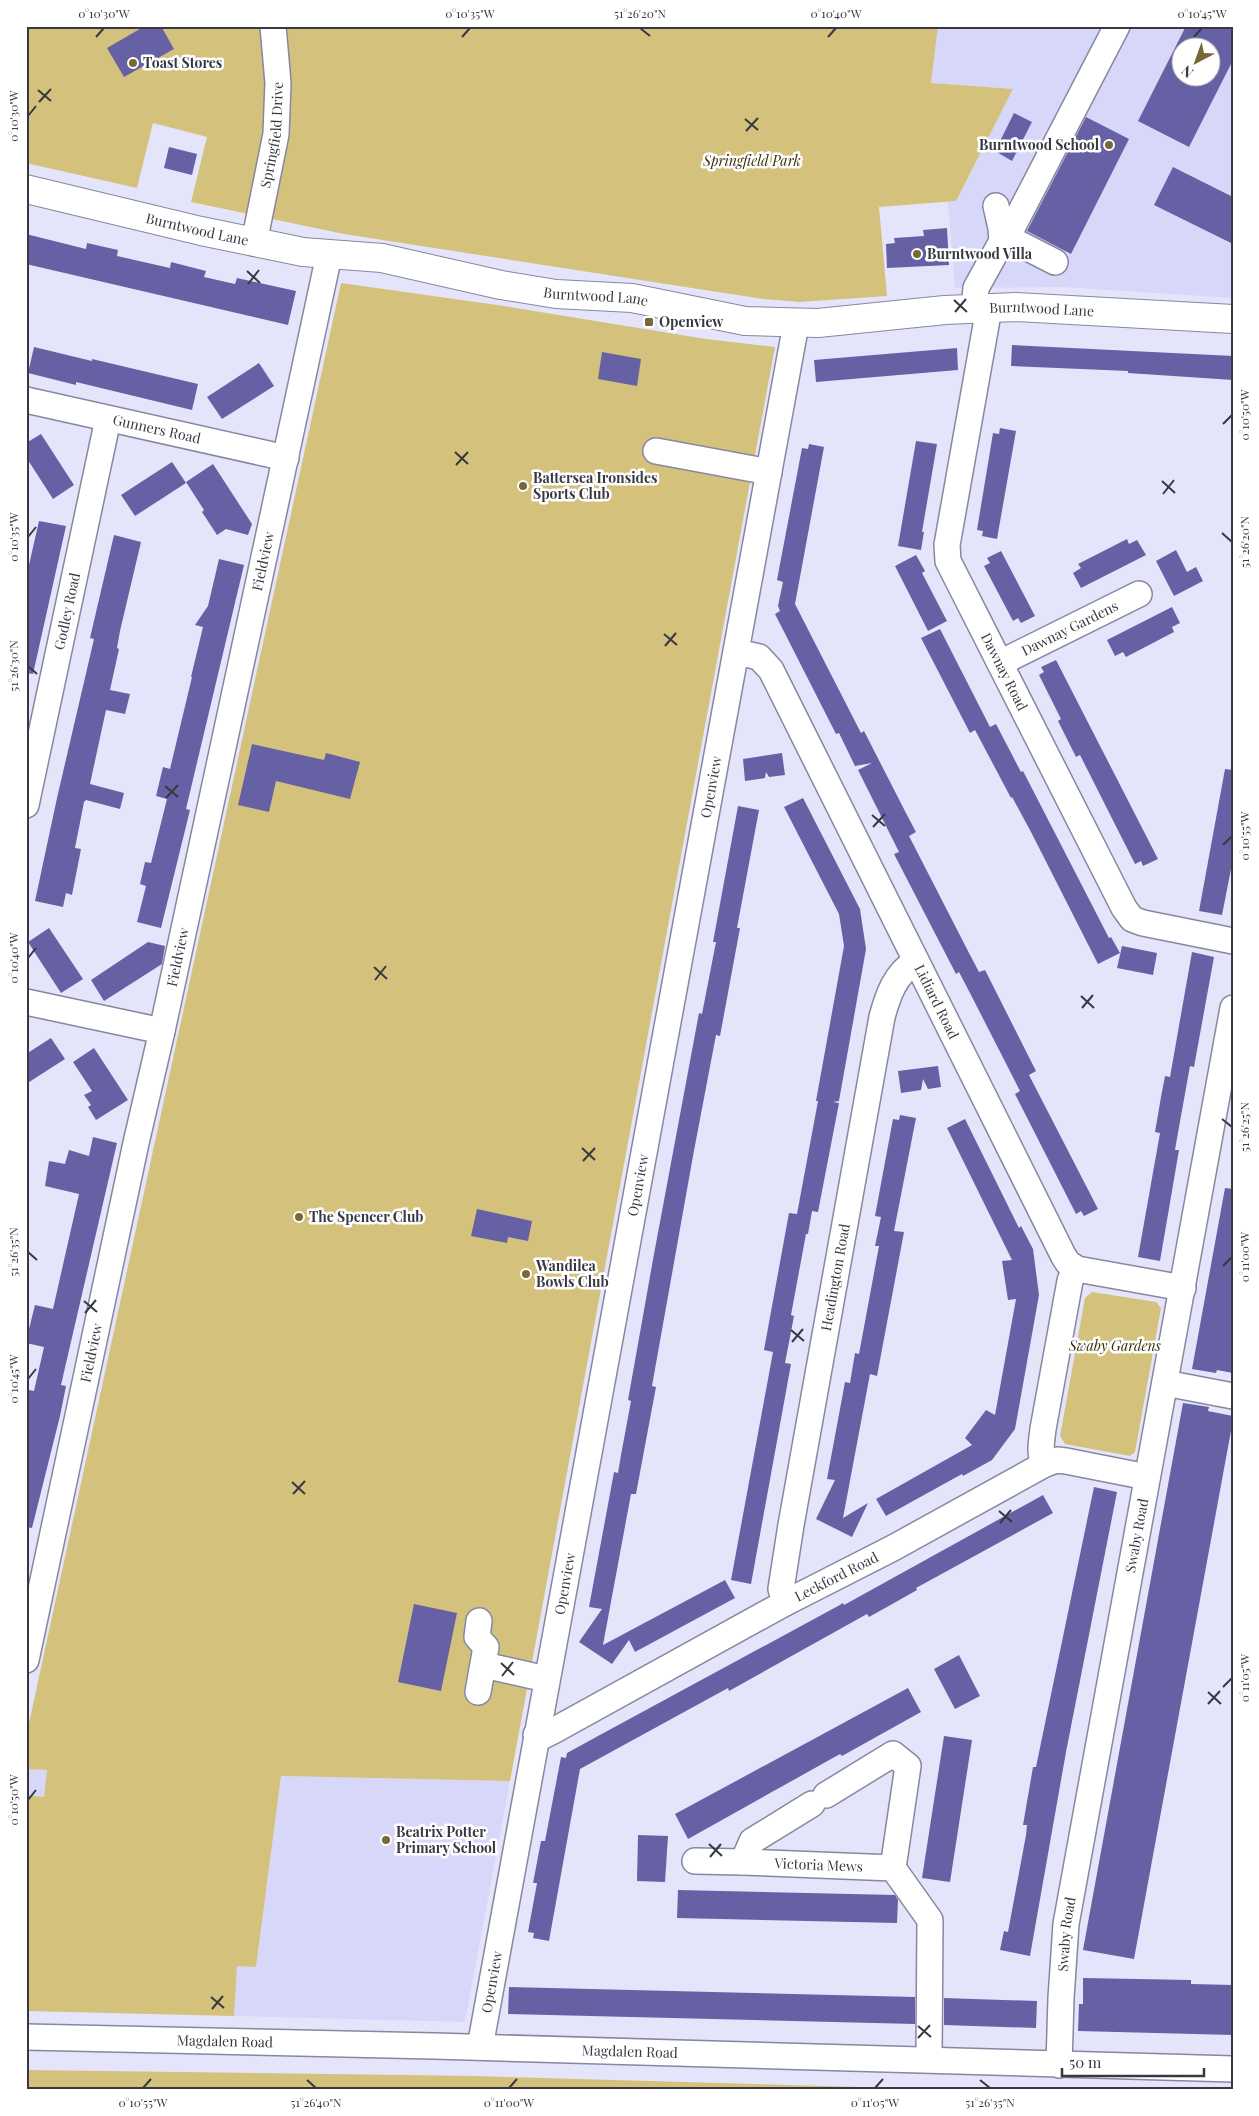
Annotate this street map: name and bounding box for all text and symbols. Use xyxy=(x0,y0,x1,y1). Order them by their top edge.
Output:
text: 0°10'30"W xyxy=(78,5,130,21)
text: 0°10'35"W xyxy=(445,5,495,21)
text: 51°26'20"N xyxy=(614,5,666,21)
text: 0°10'40"W xyxy=(810,5,862,21)
text: 0°10'45"W xyxy=(1178,5,1227,21)
north arrow xyxy=(1172,38,1222,88)
place label: Toast Stores xyxy=(143,53,222,72)
marker: Toast Stores xyxy=(127,57,139,69)
text: N xyxy=(1177,62,1197,83)
street label: Springfield Drive xyxy=(255,81,287,190)
text: 0°10'30"W xyxy=(5,90,21,142)
place label: Burntwood School xyxy=(979,135,1100,154)
marker: Burntwood School xyxy=(1103,139,1115,151)
park label: Springfield Park xyxy=(702,151,801,170)
street label: Burntwood Lane xyxy=(144,208,250,250)
place label: Burntwood Villa xyxy=(927,244,1033,263)
marker: Burntwood Villa xyxy=(911,248,923,260)
street label: Burntwood Lane xyxy=(542,282,650,310)
street label: Burntwood Lane xyxy=(989,297,1095,320)
place label: Openview xyxy=(659,312,724,331)
marker: Openview xyxy=(643,316,655,328)
text: 0°10'50"W xyxy=(1236,389,1252,441)
street label: Gunners Road xyxy=(111,410,203,448)
place label: Battersea Ironsides Sports Club xyxy=(533,468,657,503)
marker: Battersea Ironsides Sports Club xyxy=(517,480,529,492)
text: 0°10'35"W xyxy=(5,512,21,562)
text: 51°26'20"N xyxy=(1236,516,1252,568)
street label: Fieldview xyxy=(247,530,278,593)
street label: Godley Road xyxy=(49,571,84,652)
street label: Dawnay Gardens xyxy=(1018,596,1121,660)
street label: Dawnay Road xyxy=(977,629,1032,714)
text: 51°26'30"N xyxy=(5,640,21,692)
street label: Openview xyxy=(696,754,726,819)
text: 0°10'55"W xyxy=(1236,811,1252,860)
street label: Fieldview xyxy=(162,926,193,988)
text: 0°10'40"W xyxy=(5,932,21,984)
street label: Lidiard Road xyxy=(910,961,964,1042)
text: 51°26'25"N xyxy=(1236,1102,1252,1152)
street label: Openview xyxy=(623,1153,653,1218)
place label: The Spencer Club xyxy=(309,1207,424,1226)
marker: The Spencer Club xyxy=(293,1211,305,1223)
street label: Headington Road xyxy=(816,1222,854,1332)
text: 51°26'35"N xyxy=(5,1227,21,1277)
text: 0°11'00"W xyxy=(1236,1232,1252,1282)
place label: Wandilea Bowls Club xyxy=(535,1256,609,1291)
marker: Wandilea Bowls Club xyxy=(520,1268,532,1280)
street label: Fieldview xyxy=(75,1321,106,1384)
park label: Swaby Gardens xyxy=(1068,1336,1162,1355)
text: 0°10'45"W xyxy=(5,1354,21,1404)
street label: Swaby Road xyxy=(1120,1497,1152,1574)
street label: Leckford Road xyxy=(791,1547,881,1606)
street label: Openview xyxy=(549,1551,580,1616)
text: 0°11'05"W xyxy=(1236,1654,1252,1702)
text: 0°10'50"W xyxy=(5,1774,21,1826)
place label: Beatrix Potter Primary School xyxy=(396,1822,497,1857)
marker: Beatrix Potter Primary School xyxy=(380,1834,392,1846)
street label: Victoria Mews xyxy=(773,1853,863,1876)
street label: Swaby Road xyxy=(1053,1895,1080,1972)
street label: Openview xyxy=(476,1949,506,2015)
street label: Magdalen Road xyxy=(177,2030,273,2051)
street label: Magdalen Road xyxy=(581,2040,678,2062)
scale bar xyxy=(1062,2046,1204,2078)
text: 50 m xyxy=(1069,2052,1102,2072)
text: 0°10'55"W xyxy=(119,2094,168,2110)
text: 51°26'40"N xyxy=(290,2094,342,2110)
text: 0°11'00"W xyxy=(484,2094,534,2110)
text: 0°11'05"W xyxy=(851,2094,899,2110)
text: 51°26'35"N xyxy=(965,2094,1015,2110)

